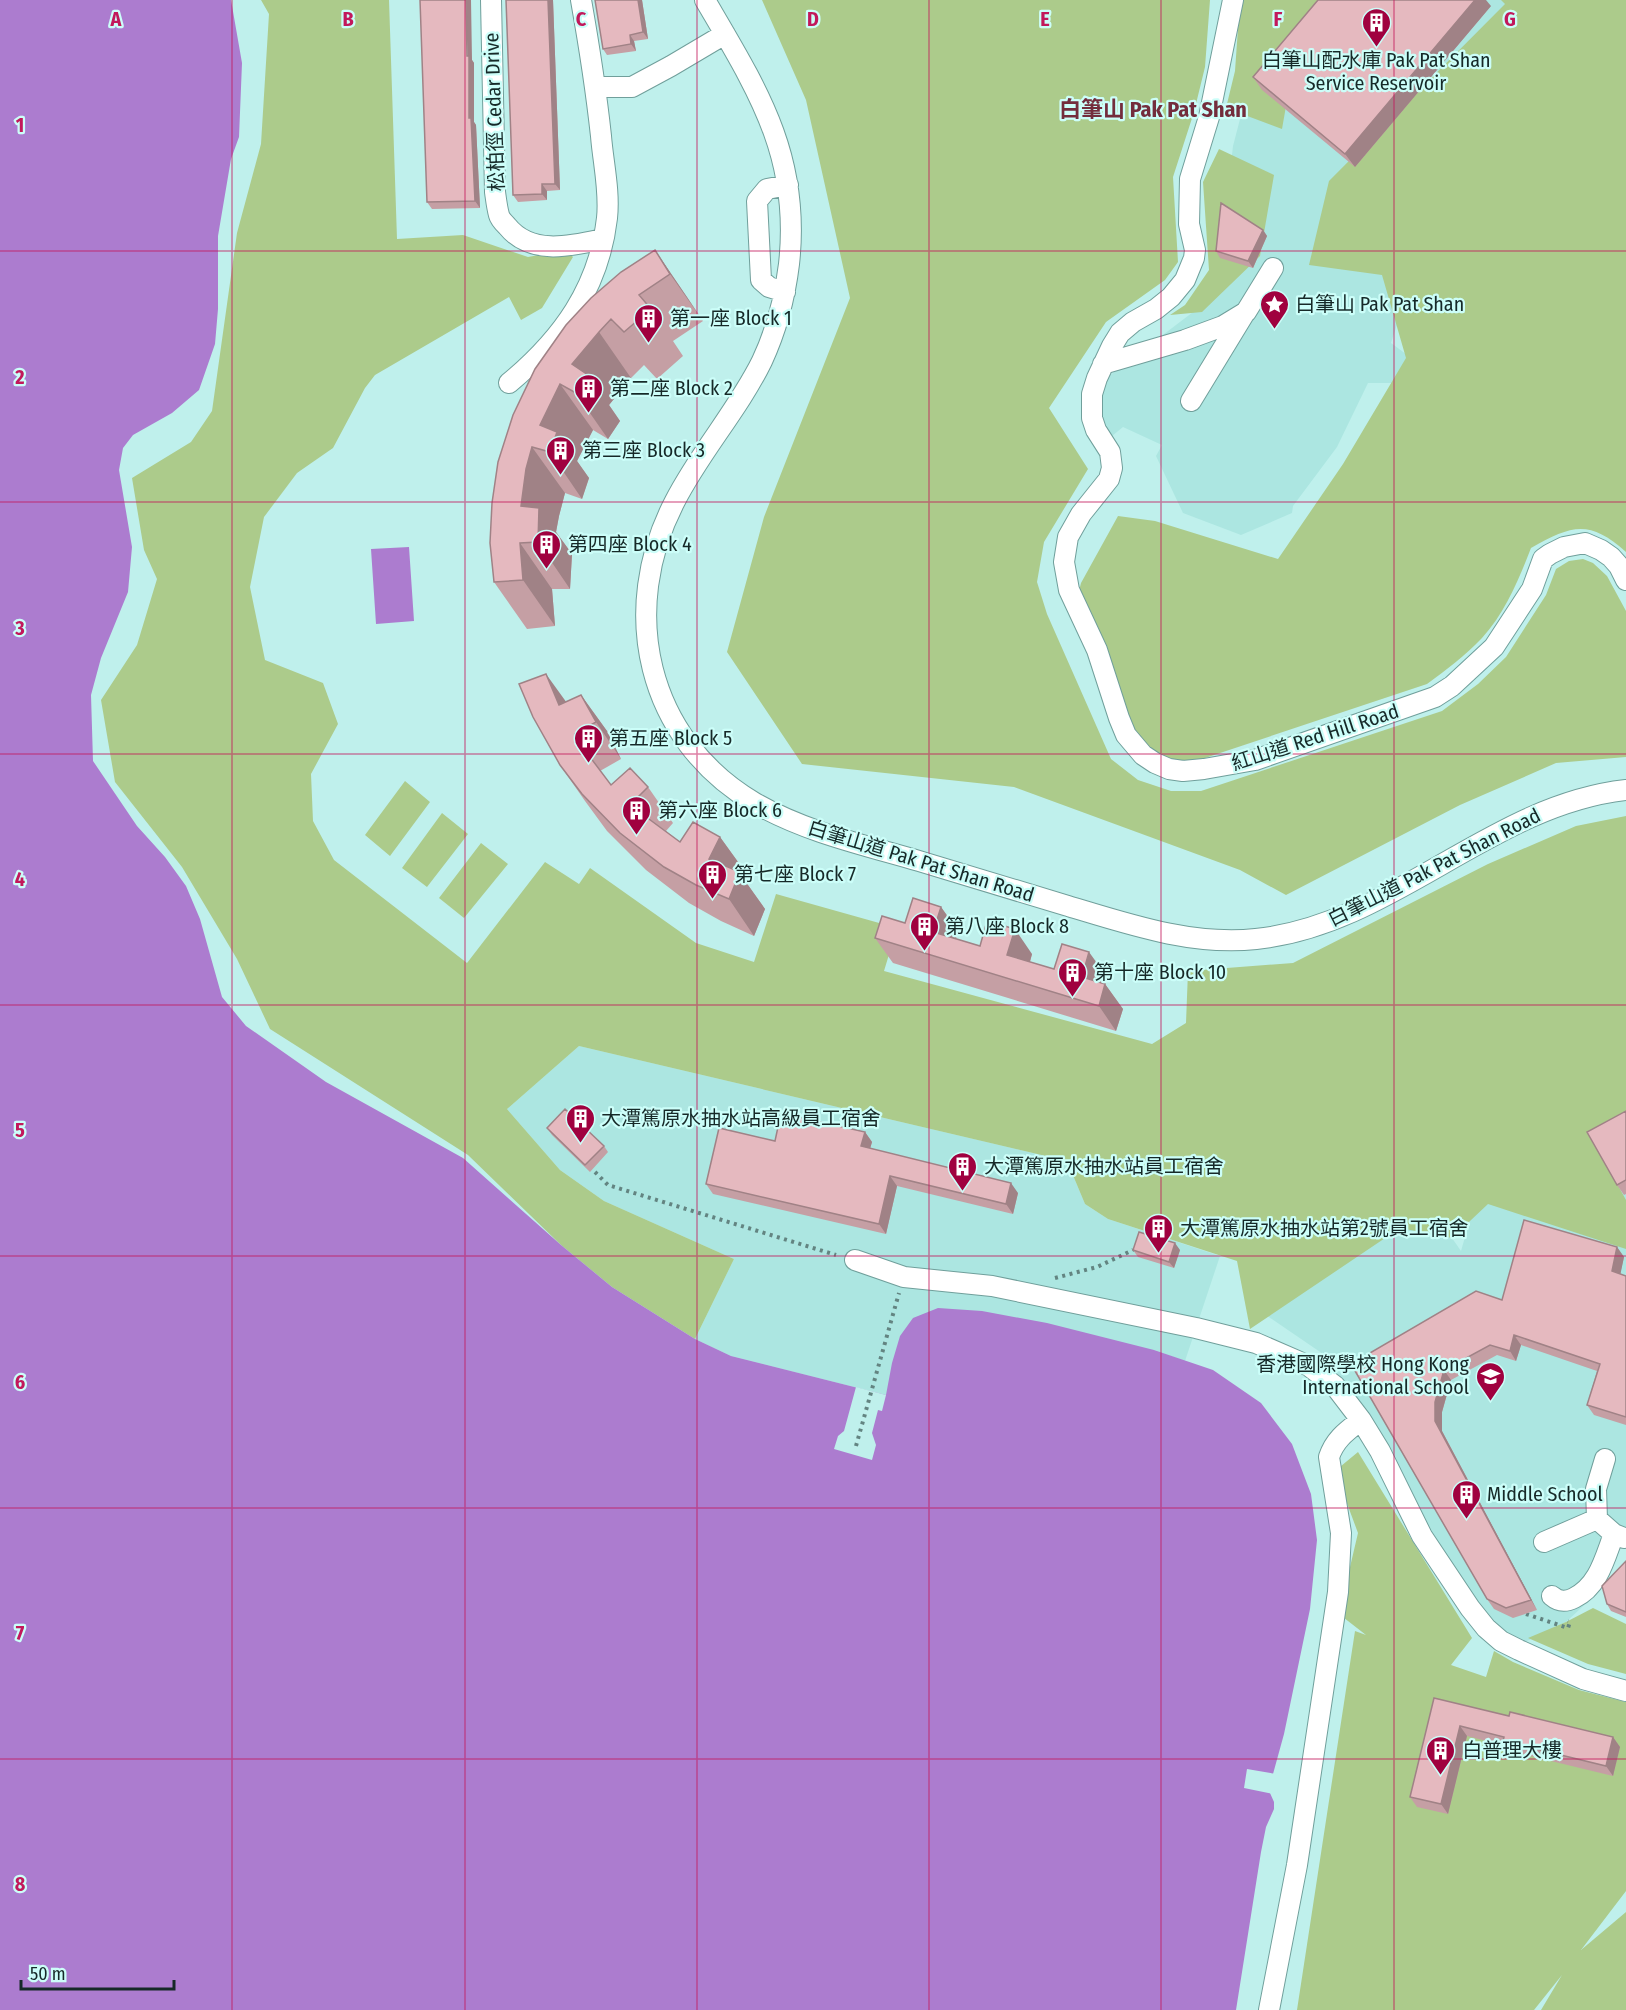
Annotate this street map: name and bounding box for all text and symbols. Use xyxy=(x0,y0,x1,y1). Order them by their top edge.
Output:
building icon: 白筆山配水庫 Pak Pat Shan Service Reservoir xyxy=(1360,6,1392,48)
text: A xyxy=(110,7,123,31)
text: B xyxy=(342,7,354,31)
text: C xyxy=(576,7,587,31)
text: D xyxy=(807,7,819,31)
text: E xyxy=(1040,7,1050,31)
text: F xyxy=(1274,7,1283,31)
text: G xyxy=(1504,7,1516,31)
street label: 松柏徑 Cedar Drive xyxy=(479,32,509,192)
place label: 白筆山配水庫 Pak Pat Shan Service Reservoir xyxy=(1261,48,1491,95)
district label: 白筆山 Pak Pat Shan xyxy=(1059,96,1247,123)
text: 1 xyxy=(16,113,24,137)
place icon: 白筆山 Pak Pat Shan xyxy=(1258,288,1290,330)
place label: 白筆山 Pak Pat Shan xyxy=(1295,292,1464,316)
building icon: 第一座 Block 1 xyxy=(633,302,665,344)
place label: 第一座 Block 1 xyxy=(670,306,792,330)
text: 2 xyxy=(14,365,25,389)
building icon: 第二座 Block 2 xyxy=(573,372,605,414)
place label: 第二座 Block 2 xyxy=(610,376,733,400)
building icon: 第三座 Block 3 xyxy=(545,434,577,476)
place label: 第三座 Block 3 xyxy=(582,438,705,462)
building icon: 第四座 Block 4 xyxy=(531,528,563,570)
place label: 第四座 Block 4 xyxy=(568,532,692,556)
text: 3 xyxy=(14,616,25,640)
street label: 紅山道 Red Hill Road xyxy=(1228,699,1402,775)
building icon: 第五座 Block 5 xyxy=(572,722,604,764)
place label: 第五座 Block 5 xyxy=(609,726,732,750)
building icon: 第六座 Block 6 xyxy=(621,794,653,836)
place label: 第六座 Block 6 xyxy=(658,798,782,822)
street label: 白筆山道 Pak Pat Shan Road xyxy=(1324,803,1544,931)
street label: 白筆山道 Pak Pat Shan Road xyxy=(805,815,1037,907)
building icon: 第七座 Block 7 xyxy=(697,858,729,900)
place label: 第七座 Block 7 xyxy=(734,862,856,886)
text: 4 xyxy=(15,867,25,891)
building icon: 第八座 Block 8 xyxy=(908,910,940,952)
place label: 第八座 Block 8 xyxy=(945,914,1069,938)
building icon: 第十座 Block 10 xyxy=(1057,956,1089,998)
place label: 第十座 Block 10 xyxy=(1094,960,1226,984)
building icon: 大潭篤原水抽水站高級員工宿舍 xyxy=(564,1102,596,1144)
place label: 大潭篤原水抽水站高級員工宿舍 xyxy=(601,1106,881,1130)
text: 5 xyxy=(15,1118,25,1142)
building icon: 大潭篤原水抽水站員工宿舍 xyxy=(947,1150,979,1192)
place label: 大潭篤原水抽水站員工宿舍 xyxy=(984,1154,1224,1178)
building icon: 大潭篤原水抽水站第2號員工宿舍 xyxy=(1143,1212,1175,1254)
place label: 大潭篤原水抽水站第2號員工宿舍 xyxy=(1180,1216,1469,1240)
place label: 香港國際學校 Hong Kong International School xyxy=(1256,1352,1470,1399)
school or university icon: 香港國際學校 Hong Kong International School xyxy=(1474,1360,1506,1402)
text: 6 xyxy=(15,1370,25,1394)
building icon: Middle School xyxy=(1450,1478,1482,1520)
place label: Middle School xyxy=(1487,1482,1603,1506)
text: 7 xyxy=(16,1621,25,1645)
building icon: 白普理大樓 xyxy=(1425,1734,1457,1776)
place label: 白普理大樓 xyxy=(1462,1738,1562,1762)
text: 8 xyxy=(15,1872,26,1896)
scale bar xyxy=(21,1953,174,1991)
text: 50 m xyxy=(30,1963,66,1985)

